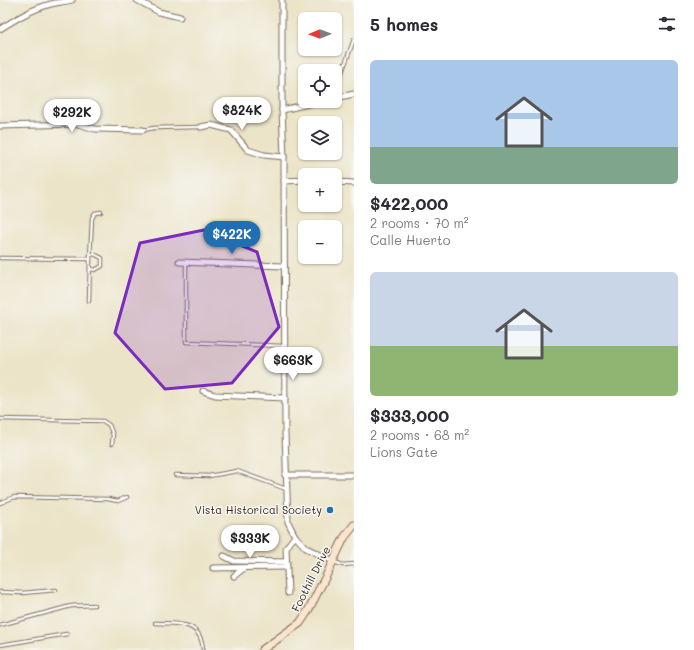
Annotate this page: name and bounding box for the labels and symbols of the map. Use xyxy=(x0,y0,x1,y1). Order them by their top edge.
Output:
north arrow xyxy=(298,12,342,56)
pin: $824K xyxy=(214,97,270,131)
pin: $292K xyxy=(44,99,100,133)
pin: $422K xyxy=(204,221,260,255)
pin: $663K xyxy=(265,347,321,381)
place label: Vista Historical Society xyxy=(195,502,322,517)
marker: Vista Historical Society xyxy=(325,505,335,515)
pin: $333K xyxy=(222,525,278,559)
street label: Foothill Drive xyxy=(288,543,334,614)

